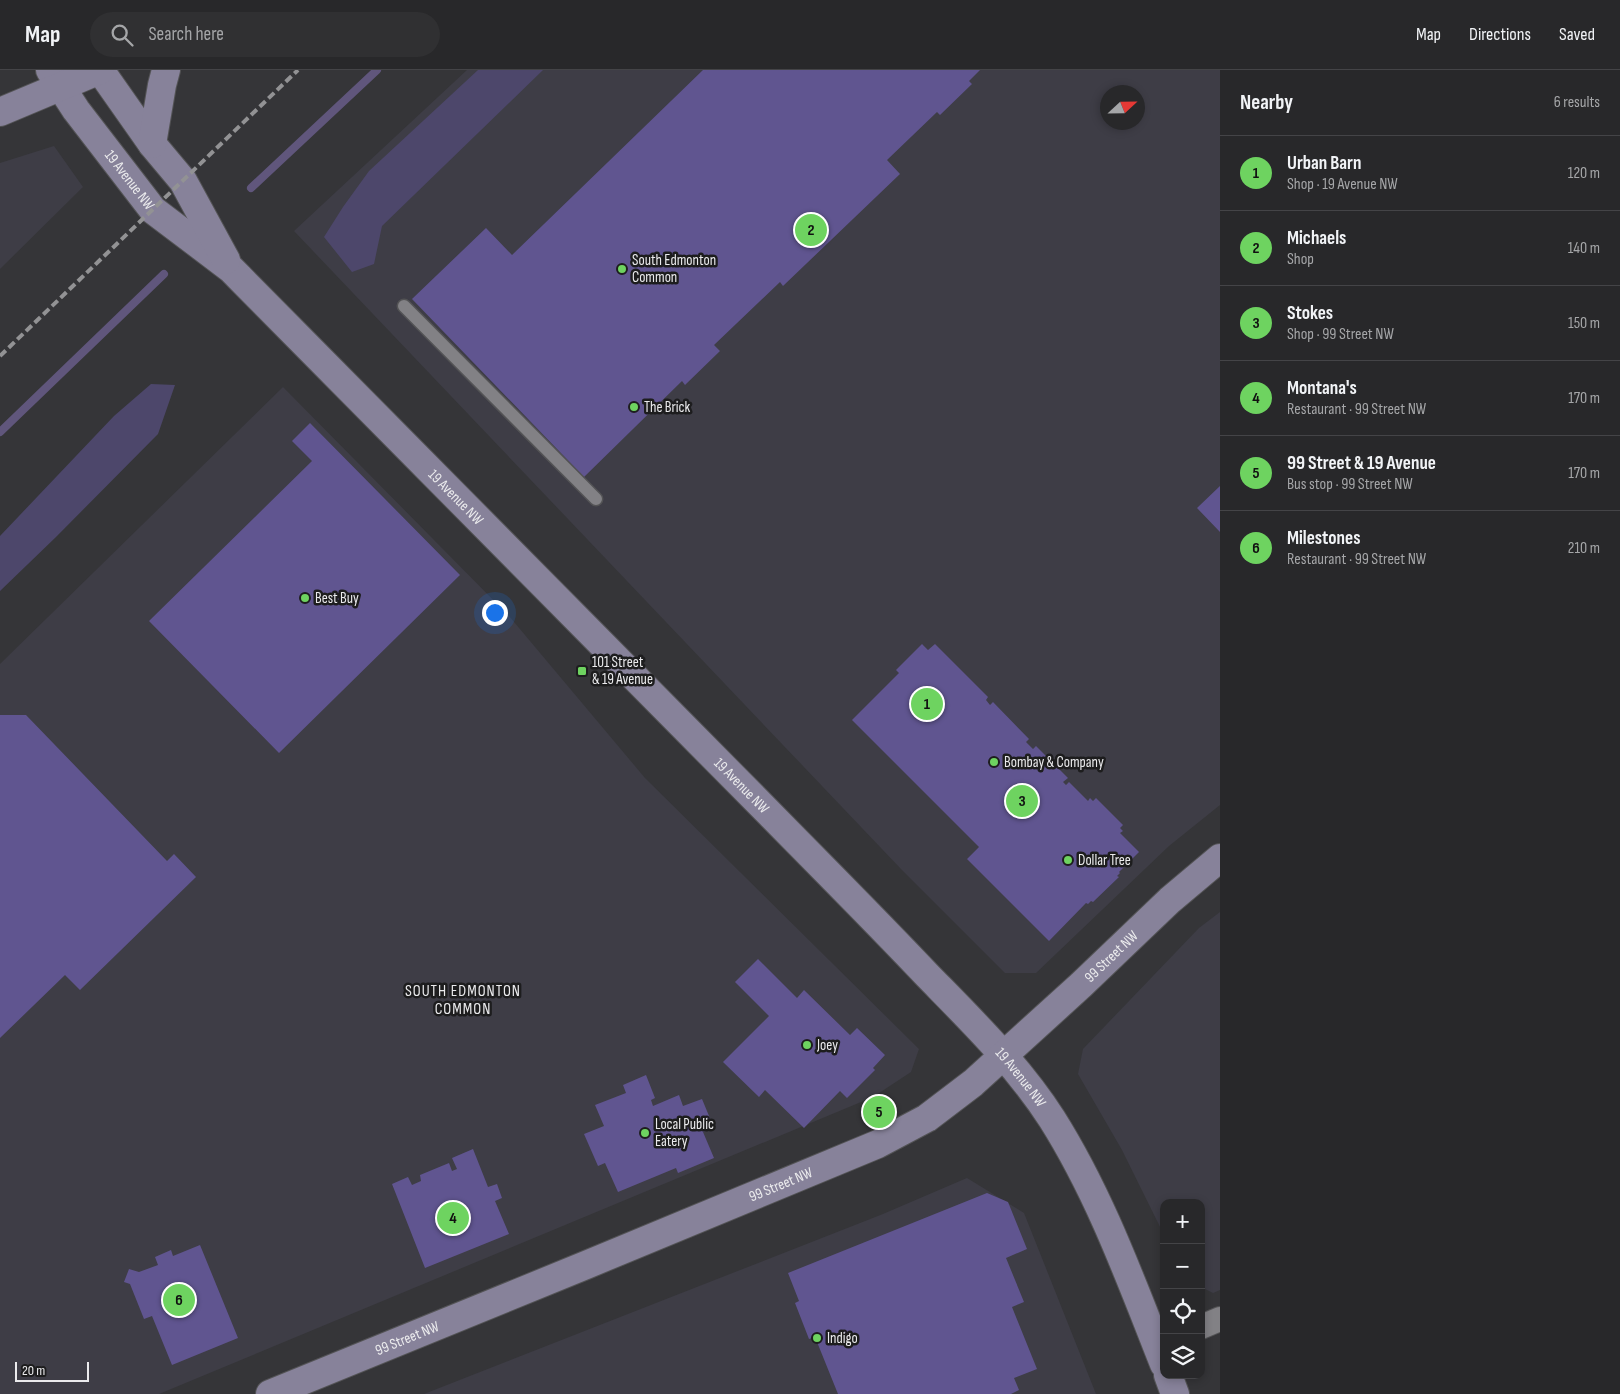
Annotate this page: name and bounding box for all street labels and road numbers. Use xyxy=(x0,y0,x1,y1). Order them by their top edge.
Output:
street label: 19 Avenue NW xyxy=(101,146,159,214)
street label: 19 Avenue NW xyxy=(424,465,488,529)
street label: 19 Avenue NW xyxy=(710,753,774,817)
street label: 99 Street NW xyxy=(1080,926,1142,986)
street label: 19 Avenue NW xyxy=(991,1044,1051,1111)
street label: 99 Street NW xyxy=(746,1163,816,1206)
street label: 99 Street NW xyxy=(372,1316,442,1360)

